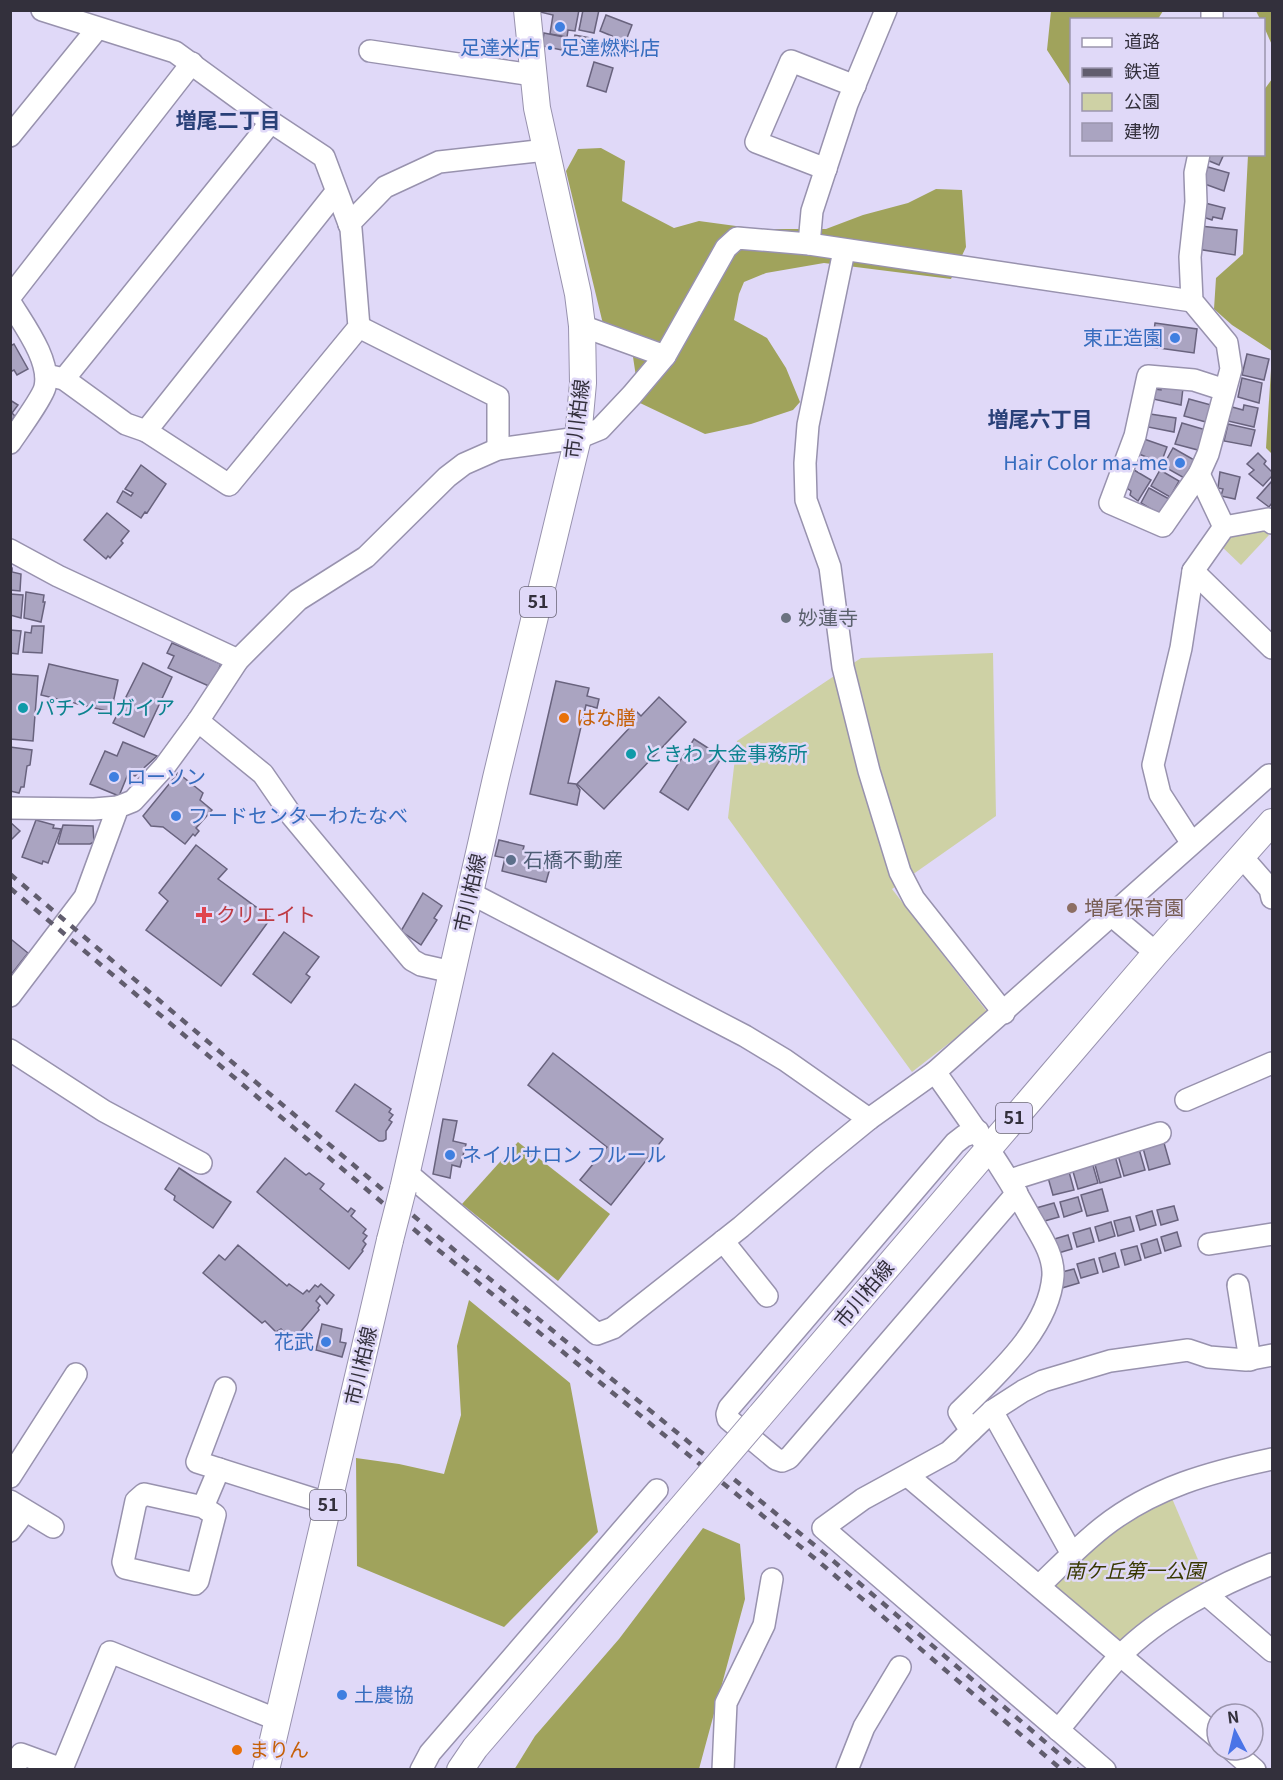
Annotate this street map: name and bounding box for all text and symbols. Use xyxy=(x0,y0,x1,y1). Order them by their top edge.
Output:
legend xyxy=(1070,18,1265,156)
marker: 足達米店・足達燃料店 xyxy=(553,20,567,34)
text: 道路 xyxy=(1124,27,1160,53)
place label: 足達米店・足達燃料店 xyxy=(460,32,660,61)
text: 鉄道 xyxy=(1124,57,1160,83)
text: 公園 xyxy=(1124,87,1160,113)
district label: 増尾二丁目 xyxy=(176,104,281,134)
text: 建物 xyxy=(1124,117,1160,143)
place label: 東正造園 xyxy=(1083,322,1163,351)
marker: 東正造園 xyxy=(1168,331,1182,345)
street label: 市川柏線 xyxy=(556,377,595,460)
district label: 増尾六丁目 xyxy=(988,403,1093,433)
place label: Hair Color ma-me xyxy=(1003,447,1168,476)
marker: Hair Color ma-me xyxy=(1173,456,1187,470)
road number: 51 xyxy=(520,587,556,617)
place label: 妙蓮寺 xyxy=(798,602,858,631)
marker: 妙蓮寺 xyxy=(779,611,793,625)
place label: パチンコガイア xyxy=(35,692,175,721)
marker: パチンコガイア xyxy=(16,701,30,715)
place label: はな膳 xyxy=(576,702,636,731)
marker: はな膳 xyxy=(557,711,571,725)
place label: ときわ 大金事務所 xyxy=(643,738,807,767)
marker: ときわ 大金事務所 xyxy=(624,747,638,761)
place label: ローソン xyxy=(126,761,206,790)
marker: ローソン xyxy=(107,770,121,784)
place label: フードセンターわたなべ xyxy=(188,800,408,829)
marker: フードセンターわたなべ xyxy=(169,809,183,823)
place label: 石橋不動産 xyxy=(523,844,623,873)
street label: 市川柏線 xyxy=(445,850,492,935)
marker: 石橋不動産 xyxy=(504,853,518,867)
place label: 増尾保育園 xyxy=(1084,892,1184,921)
place label: クリエイト xyxy=(216,899,316,928)
marker: 増尾保育園 xyxy=(1065,901,1079,915)
marker: クリエイト xyxy=(197,908,211,922)
road number: 51 xyxy=(996,1103,1032,1133)
place label: ネイルサロン フルール xyxy=(462,1139,666,1168)
marker: ネイルサロン フルール xyxy=(443,1148,457,1162)
street label: 市川柏線 xyxy=(826,1253,900,1333)
street label: 市川柏線 xyxy=(336,1323,383,1408)
place label: 花武 xyxy=(274,1326,314,1355)
marker: 花武 xyxy=(319,1335,333,1349)
road number: 51 xyxy=(310,1490,346,1520)
park label: 南ケ丘第一公園 xyxy=(1065,1555,1208,1584)
place label: 土農協 xyxy=(354,1679,414,1708)
marker: 土農協 xyxy=(335,1688,349,1702)
north arrow xyxy=(1205,1702,1265,1762)
text: N xyxy=(1226,1703,1240,1729)
place label: まりん xyxy=(249,1734,309,1763)
marker: まりん xyxy=(230,1743,244,1757)

